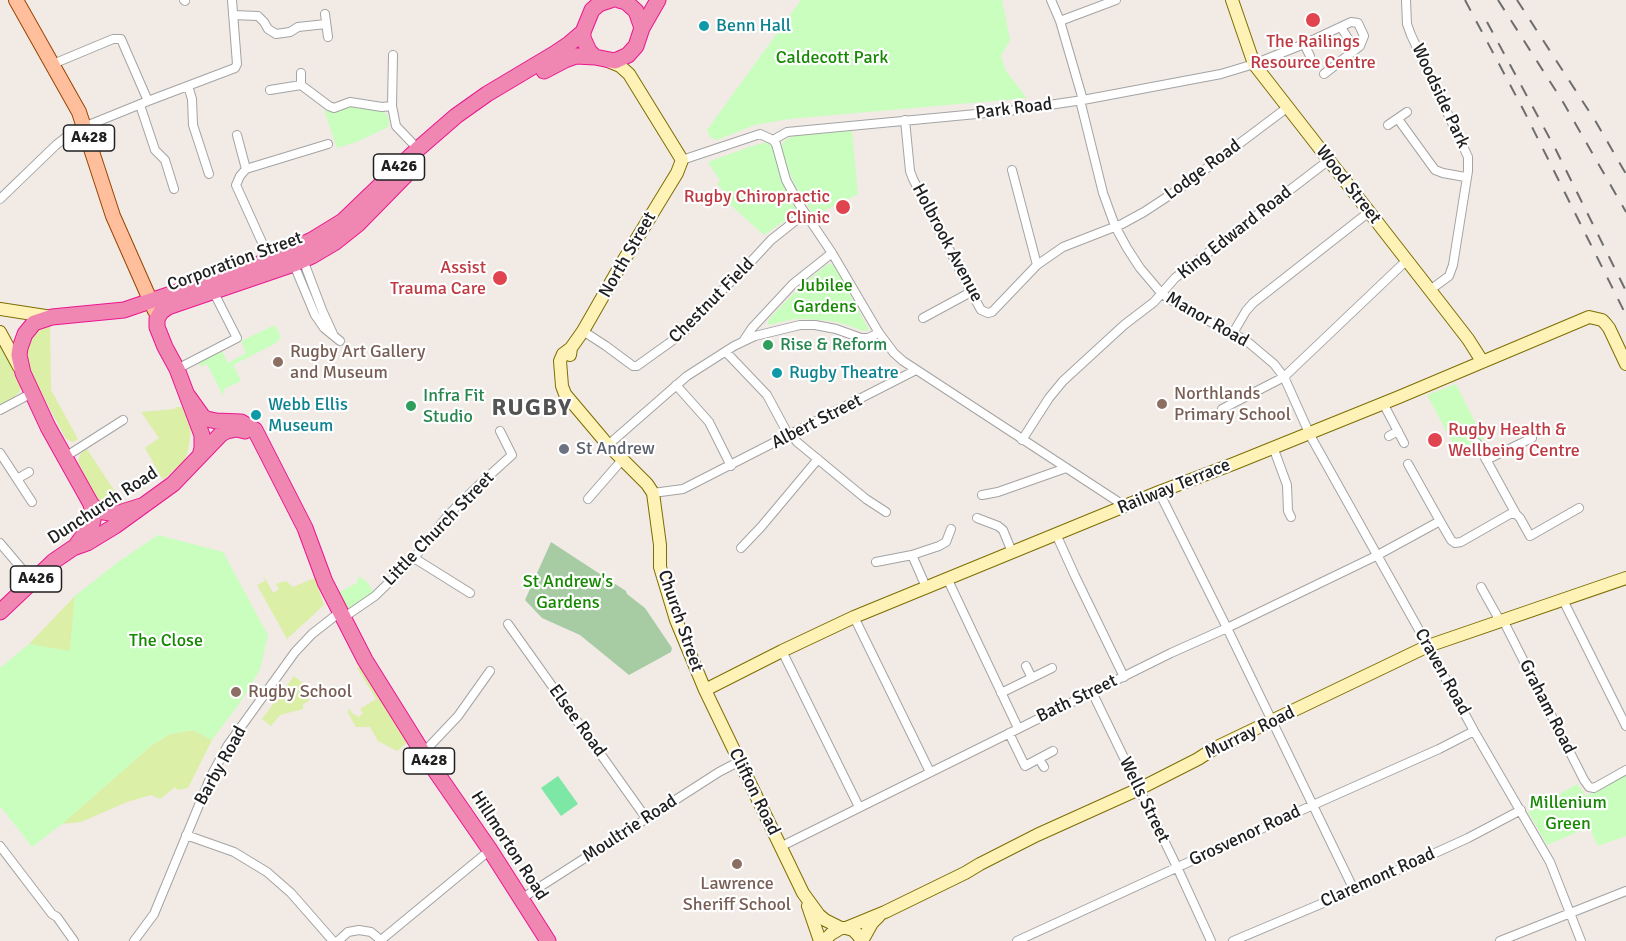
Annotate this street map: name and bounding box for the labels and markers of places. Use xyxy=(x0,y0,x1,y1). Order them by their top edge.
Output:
marker: The Railings Resource Centre xyxy=(1304,11,1322,29)
place label: Benn Hall xyxy=(716,15,791,37)
marker: Benn Hall xyxy=(697,19,711,33)
place label: The Railings Resource Centre xyxy=(1250,31,1376,74)
place label: Rugby Chiropractic Clinic xyxy=(684,186,830,228)
marker: Rugby Chiropractic Clinic xyxy=(834,198,852,216)
place label: Assist Trauma Care xyxy=(390,257,486,300)
marker: Assist Trauma Care xyxy=(491,269,509,287)
place label: Rise & Reform xyxy=(780,334,887,356)
marker: Rise & Reform xyxy=(761,338,775,352)
place label: Rugby Art Gallery and Museum xyxy=(290,341,425,384)
marker: Rugby Art Gallery and Museum xyxy=(271,355,285,369)
place label: Rugby Theatre xyxy=(789,362,899,384)
marker: Rugby Theatre xyxy=(770,366,784,380)
place label: Northlands Primary School xyxy=(1174,383,1291,426)
place label: Infra Fit Studio xyxy=(423,385,485,428)
place label: Webb Ellis Museum xyxy=(268,394,348,436)
marker: Northlands Primary School xyxy=(1155,397,1169,411)
marker: Infra Fit Studio xyxy=(404,399,418,413)
marker: Webb Ellis Museum xyxy=(249,408,263,422)
place label: Rugby Health & Wellbeing Centre xyxy=(1448,419,1580,462)
marker: Rugby Health & Wellbeing Centre xyxy=(1426,431,1444,449)
place label: St Andrew xyxy=(576,438,655,460)
marker: St Andrew xyxy=(557,442,571,456)
place label: Rugby School xyxy=(248,681,352,703)
marker: Rugby School xyxy=(229,685,243,699)
marker: Lawrence Sheriff School xyxy=(730,857,744,871)
place label: Lawrence Sheriff School xyxy=(683,873,791,916)

